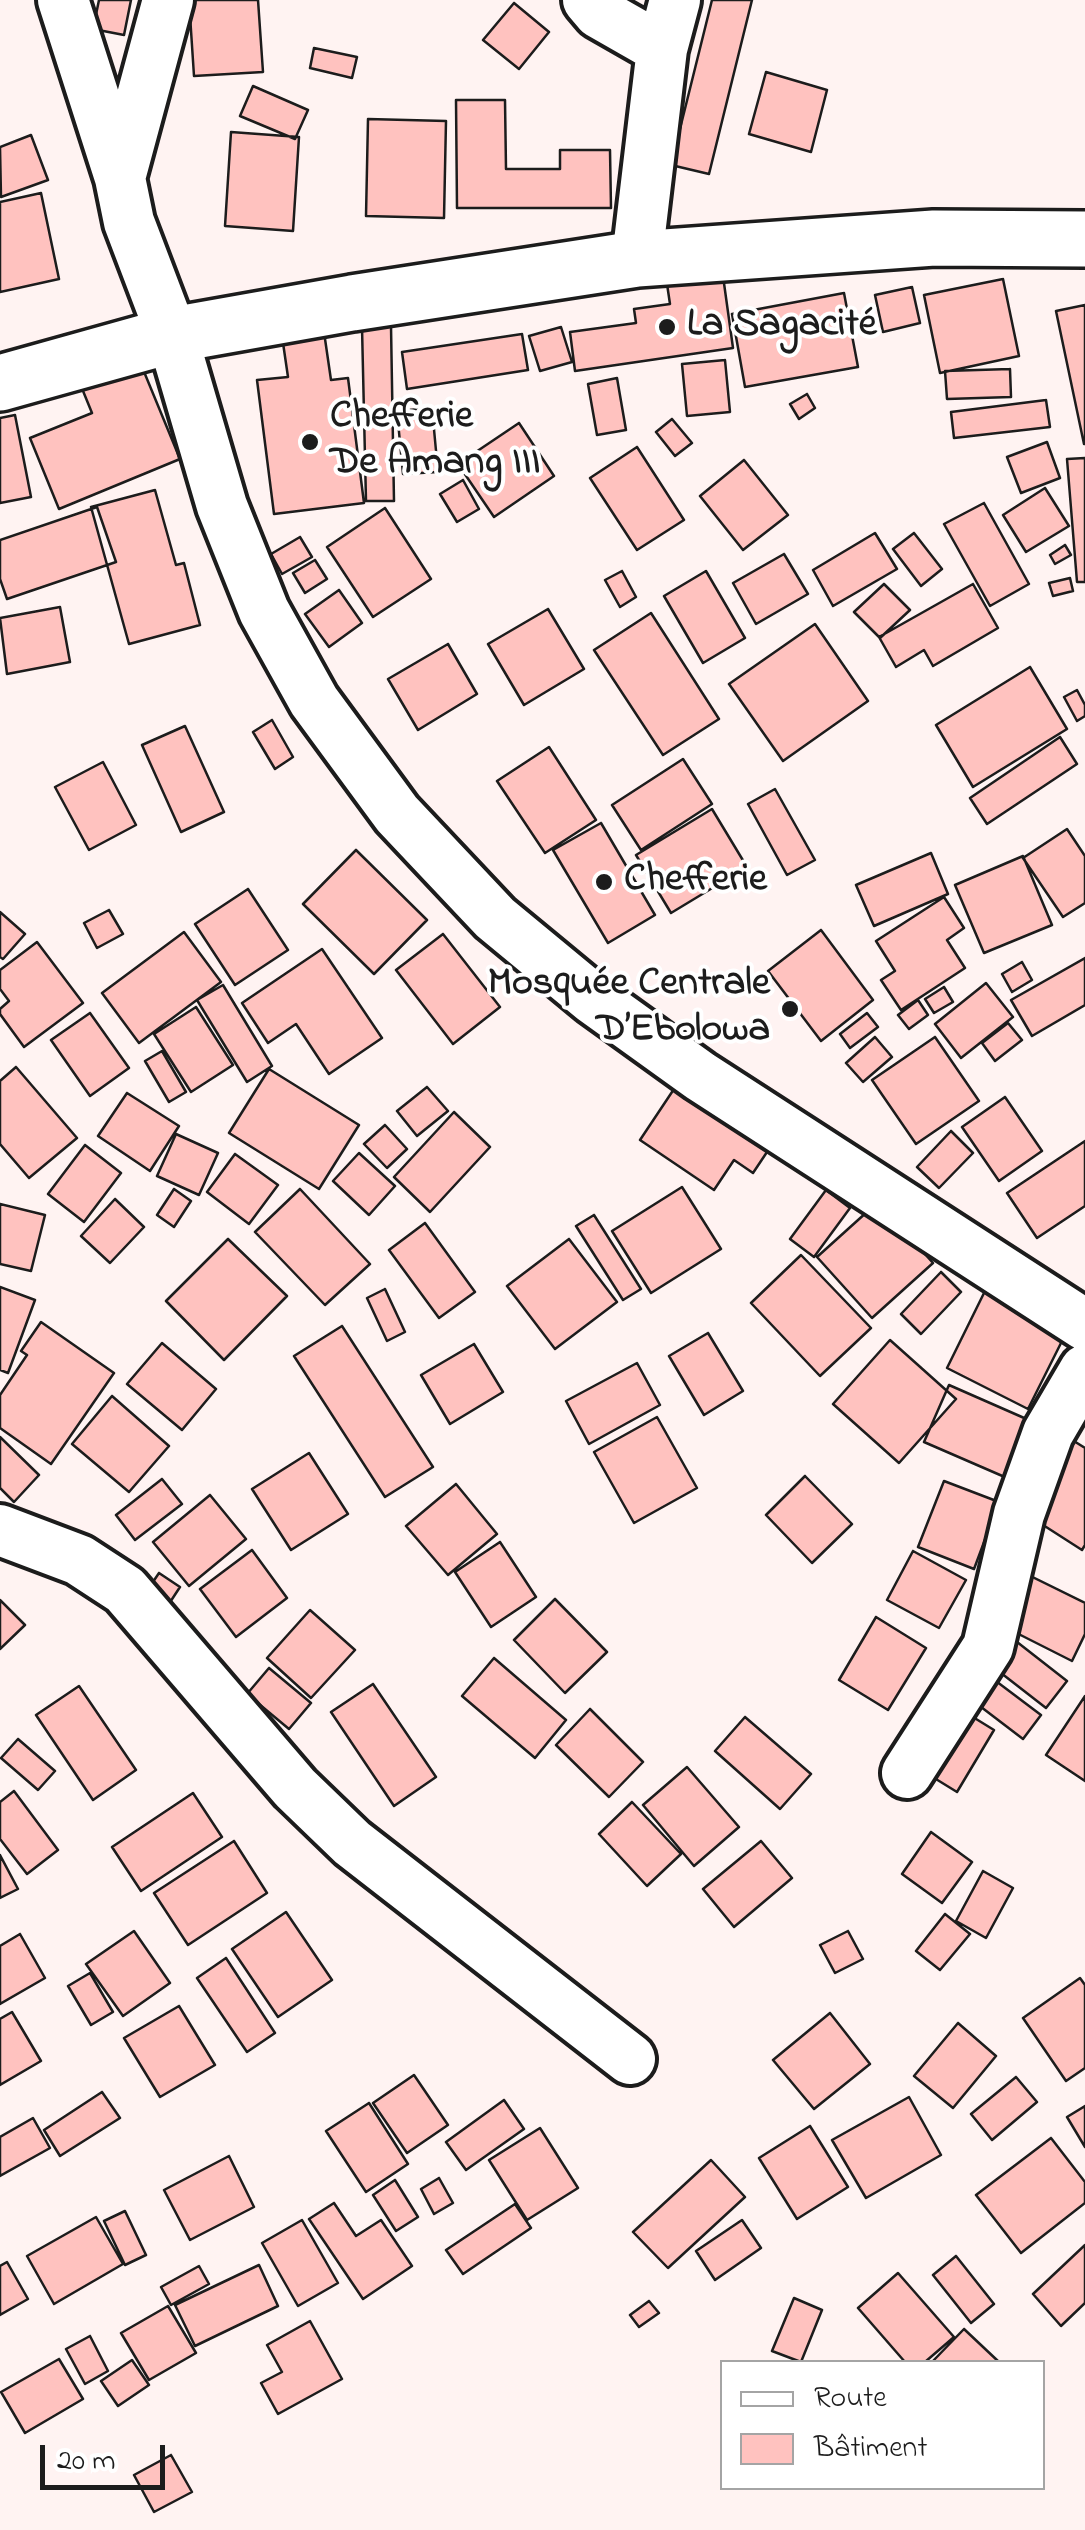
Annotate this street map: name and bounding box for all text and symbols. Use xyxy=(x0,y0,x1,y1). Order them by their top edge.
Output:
place label: La Sagacité xyxy=(687,303,877,351)
marker: La Sagacité xyxy=(656,316,678,338)
place label: Chefferie De Amang III xyxy=(330,395,540,489)
marker: Chefferie De Amang III xyxy=(299,431,321,453)
place label: Chefferie xyxy=(624,858,767,906)
marker: Chefferie xyxy=(593,871,615,893)
place label: Mosquée Centrale D’Ebolowa xyxy=(488,962,770,1056)
marker: Mosquée Centrale D’Ebolowa xyxy=(779,998,801,1020)
legend xyxy=(720,2360,1045,2490)
text: Route xyxy=(814,2377,887,2421)
scale bar xyxy=(45,2425,170,2487)
text: Bâtiment xyxy=(814,2427,927,2471)
text: 20 m xyxy=(57,2440,116,2484)

